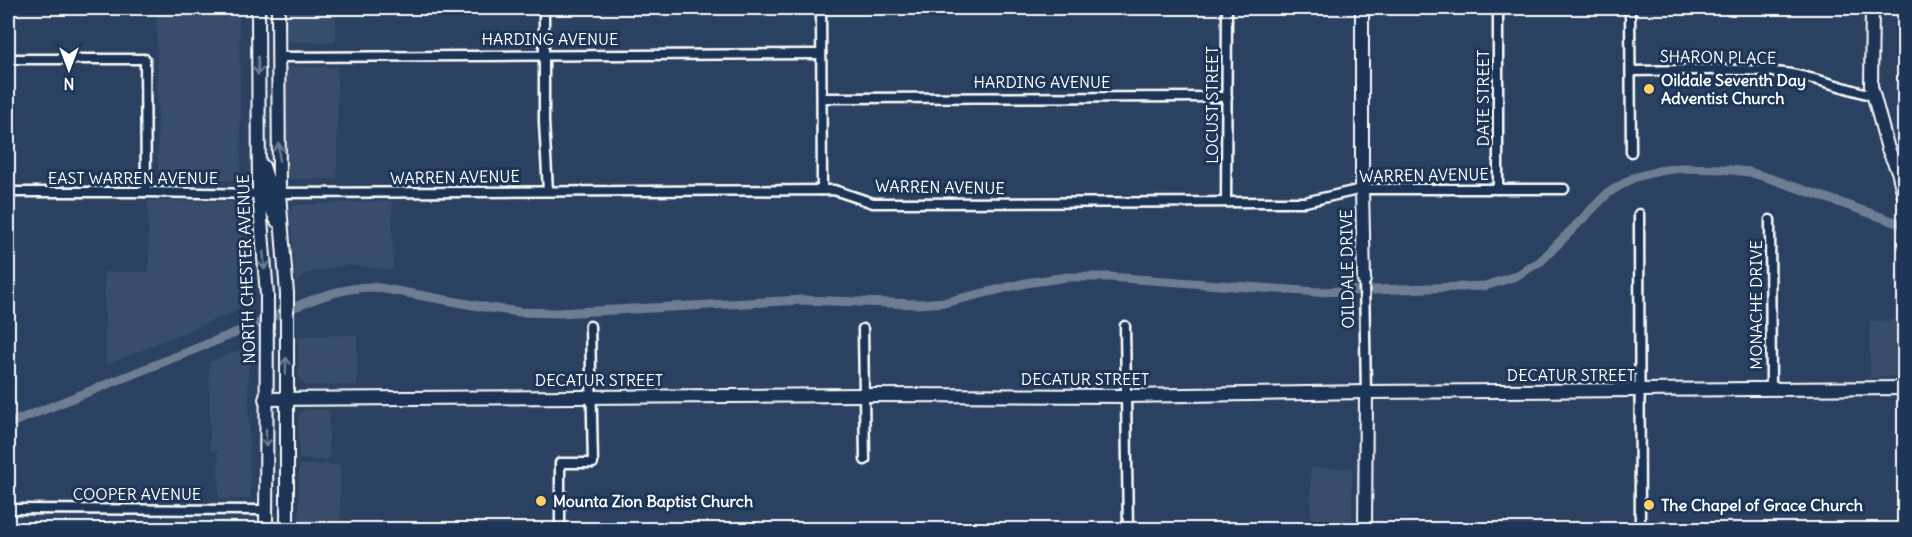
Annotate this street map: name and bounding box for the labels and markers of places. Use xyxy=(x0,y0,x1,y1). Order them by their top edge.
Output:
place label: Oildale Seventh Day Adventist Church xyxy=(1661,70,1806,108)
marker: Oildale Seventh Day Adventist Church xyxy=(1642,82,1656,96)
place label: Mounta Zion Baptist Church xyxy=(553,491,753,512)
marker: Mounta Zion Baptist Church xyxy=(534,494,548,508)
place label: The Chapel of Grace Church xyxy=(1661,495,1863,516)
marker: The Chapel of Grace Church xyxy=(1642,498,1656,512)

